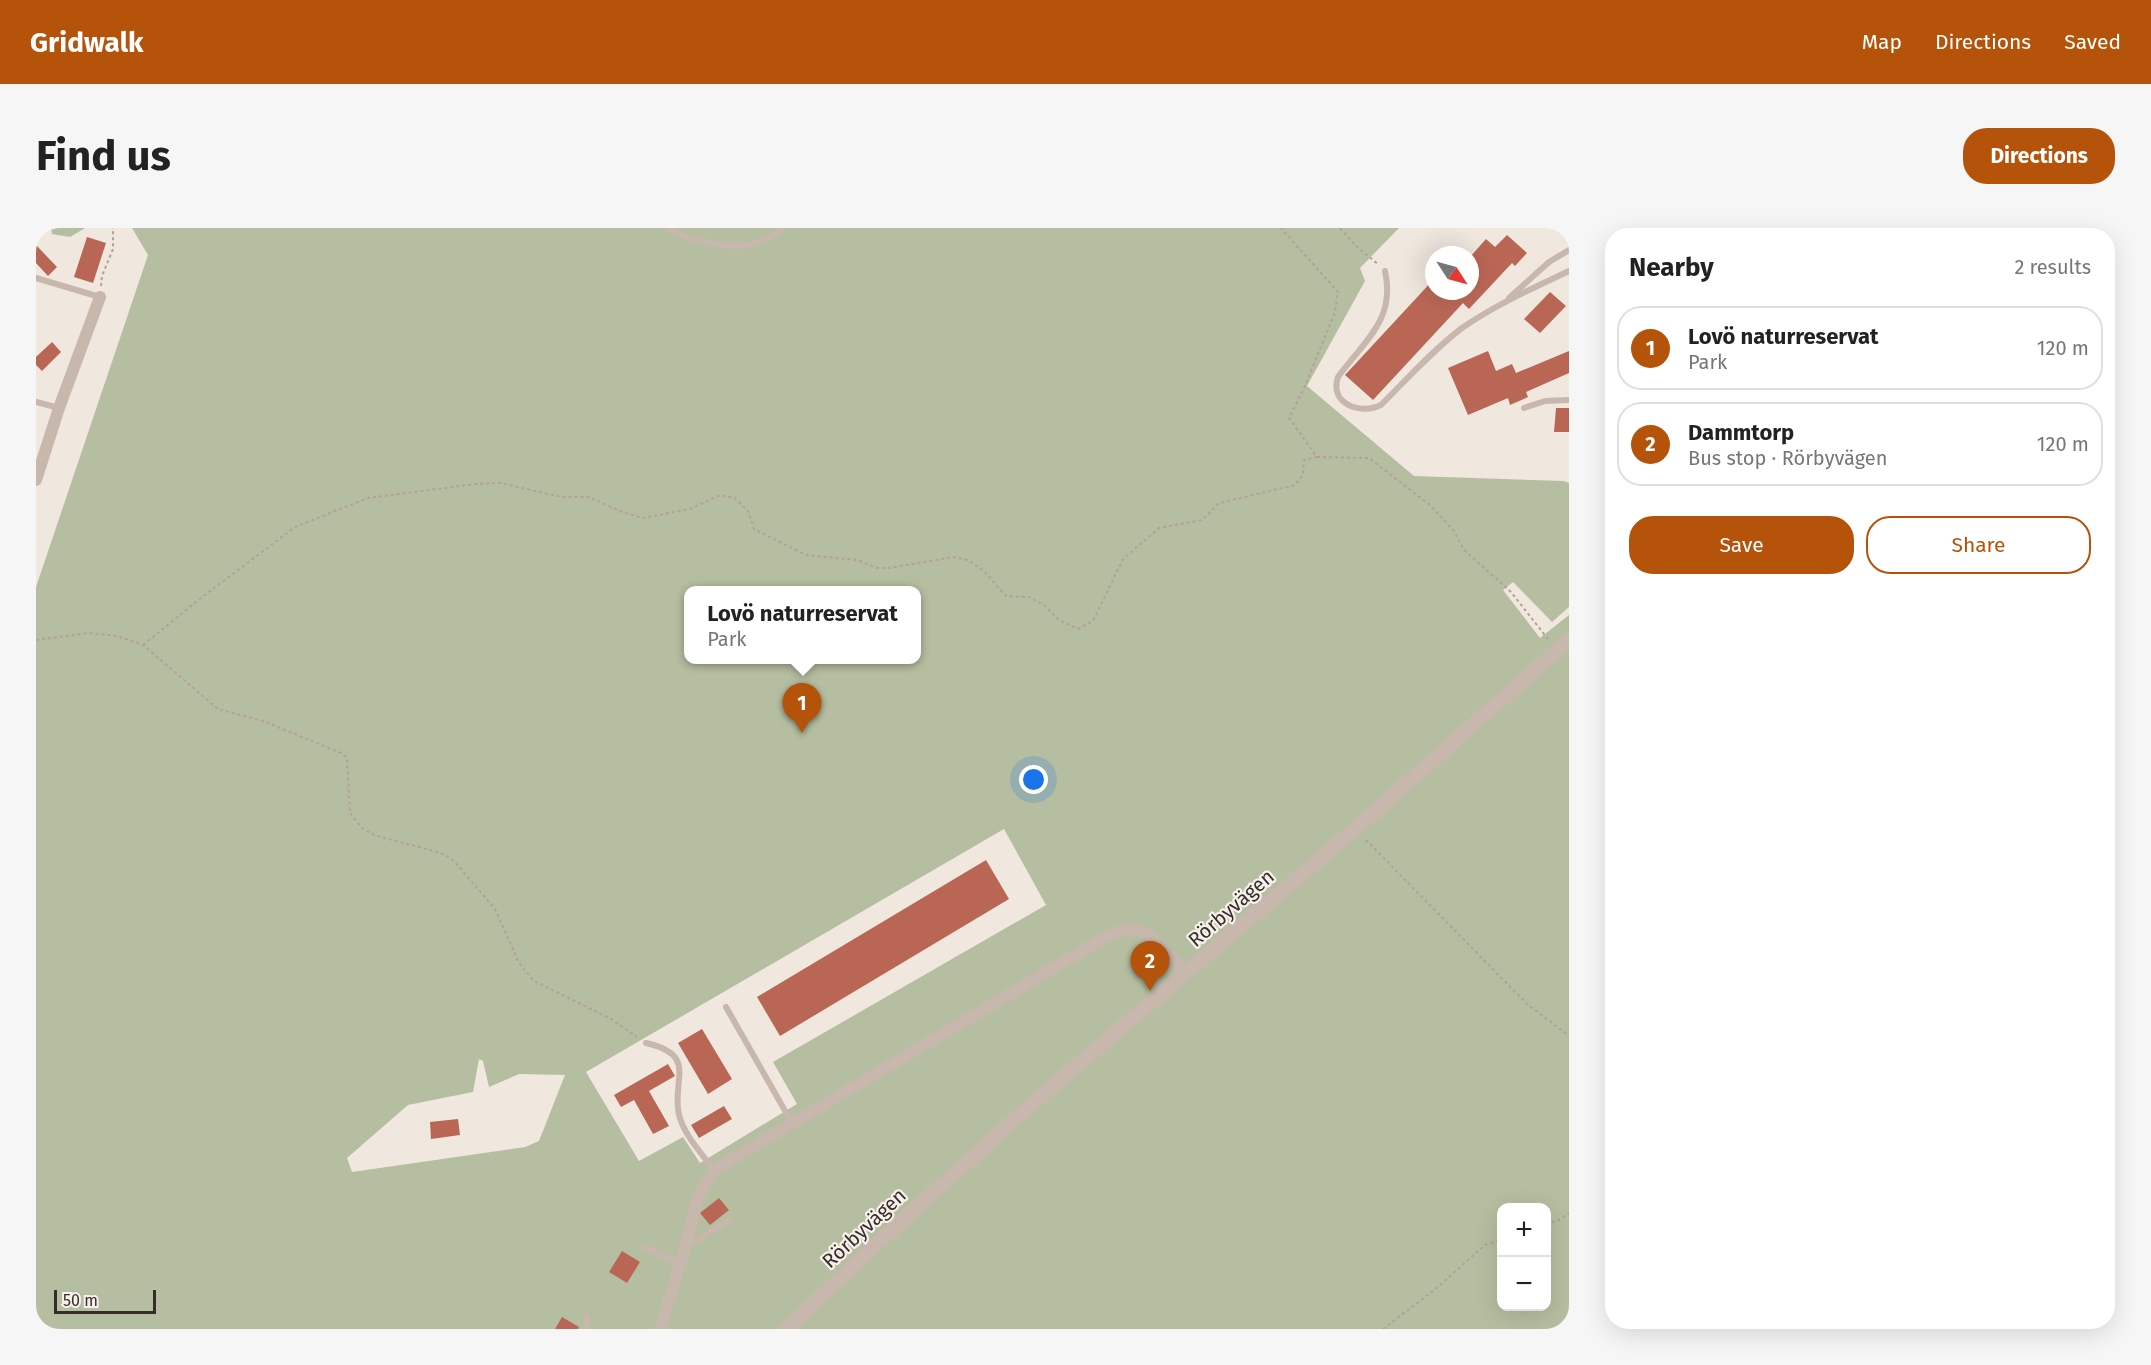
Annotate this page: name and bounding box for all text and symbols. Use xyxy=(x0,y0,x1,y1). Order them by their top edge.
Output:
text: Gridwalk xyxy=(30,26,143,59)
text: Map xyxy=(1862,29,1902,55)
text: Directions xyxy=(1935,29,2031,55)
text: Saved xyxy=(2064,29,2121,55)
button: Directions xyxy=(1963,128,2115,184)
text: Find us xyxy=(36,131,171,181)
north arrow xyxy=(1425,246,1479,300)
text: Nearby xyxy=(1629,252,1714,283)
text: 2 results xyxy=(2014,255,2091,279)
text: Lovö naturreservat xyxy=(1688,323,1878,350)
text: 1 xyxy=(1646,336,1655,360)
text: 120 m xyxy=(2037,336,2089,360)
text: Park xyxy=(1688,350,1727,374)
text: Dammtorp xyxy=(1688,419,1794,446)
text: 2 xyxy=(1645,432,1656,456)
text: 120 m xyxy=(2037,432,2089,456)
text: Bus stop · Rörbyvägen xyxy=(1688,446,1887,470)
button: Save xyxy=(1629,516,1854,574)
button: Share xyxy=(1866,516,2091,574)
popup xyxy=(684,586,921,664)
text: Lovö naturreservat xyxy=(707,600,898,627)
text: Park xyxy=(707,627,747,651)
pin: 1 xyxy=(782,684,822,733)
your location xyxy=(1019,765,1048,794)
street label: Rörbyvägen xyxy=(1183,864,1279,952)
pin: 2 xyxy=(1130,942,1170,991)
street label: Rörbyvägen xyxy=(817,1183,911,1273)
map controls xyxy=(1497,1203,1551,1311)
button: + xyxy=(1497,1203,1551,1257)
button: − xyxy=(1497,1257,1551,1311)
scale bar xyxy=(54,1287,156,1314)
text: 50 m xyxy=(63,1291,98,1310)

